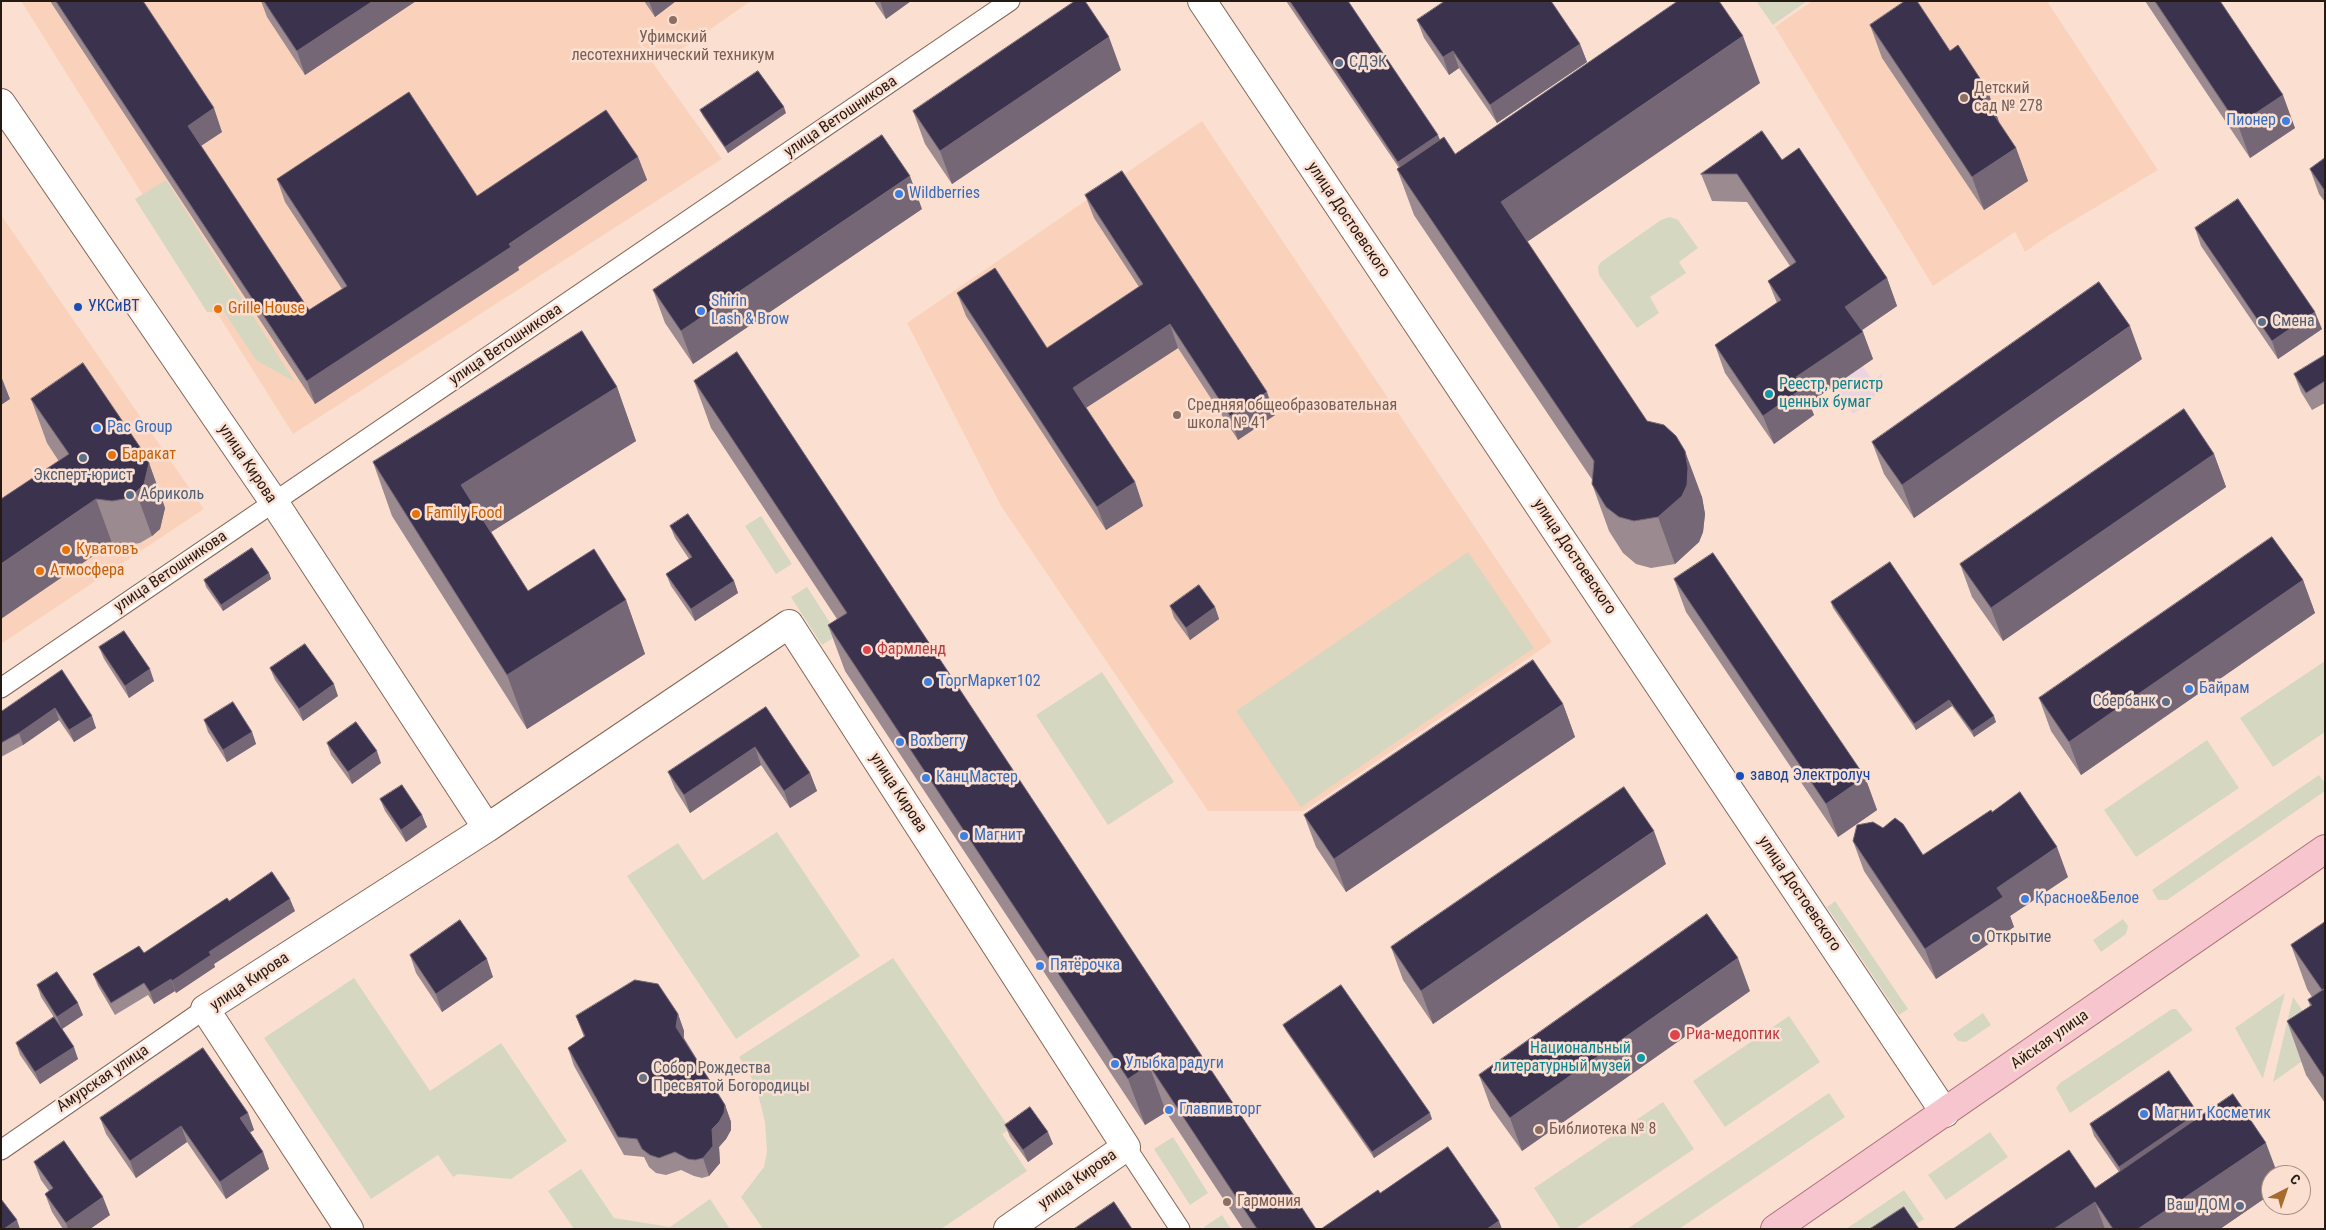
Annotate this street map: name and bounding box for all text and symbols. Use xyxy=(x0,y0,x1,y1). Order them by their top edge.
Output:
marker: Уфимский лесотехнихнический техникум xyxy=(667,14,679,26)
place label: Уфимский лесотехнихнический техникум xyxy=(571,28,775,66)
place label: СДЭК xyxy=(1349,53,1387,73)
marker: СДЭК xyxy=(1333,57,1345,69)
street label: улица Ветошникова xyxy=(781,72,901,162)
place label: Детский сад № 278 xyxy=(1974,79,2043,117)
marker: Детский сад № 278 xyxy=(1958,92,1970,104)
place label: Пионер xyxy=(2226,111,2276,131)
marker: Пионер xyxy=(2280,115,2292,127)
street label: улица Достоевского xyxy=(1302,159,1394,281)
place label: Wildberries xyxy=(909,184,980,204)
marker: Wildberries xyxy=(893,188,905,200)
place label: Shirin Lash & Brow xyxy=(711,292,789,330)
place label: УКСиВТ xyxy=(88,297,140,317)
place label: Grille House xyxy=(228,299,305,319)
street label: улица Ветошникова xyxy=(446,300,566,390)
marker: УКСиВТ xyxy=(72,301,84,313)
marker: Grille House xyxy=(212,303,224,315)
marker: Shirin Lash & Brow xyxy=(695,305,707,317)
place label: Смена xyxy=(2272,312,2315,332)
marker: Смена xyxy=(2256,316,2268,328)
place label: Реестр, регистр ценных бумаг xyxy=(1779,375,1883,413)
marker: Реестр, регистр ценных бумаг xyxy=(1763,388,1775,400)
place label: Средняя общеобразовательная школа № 41 xyxy=(1187,396,1397,434)
marker: Средняя общеобразовательная школа № 41 xyxy=(1171,409,1183,421)
place label: Pac Group xyxy=(107,418,172,438)
street label: улица Кирова xyxy=(214,421,280,507)
marker: Pac Group xyxy=(91,422,103,434)
place label: Баракат xyxy=(122,445,176,465)
marker: Баракат xyxy=(106,449,118,461)
marker: Эксперт-юрист xyxy=(77,452,89,464)
place label: Эксперт-юрист xyxy=(33,466,133,486)
place label: Абриколь xyxy=(140,485,204,505)
marker: Абриколь xyxy=(124,489,136,501)
street label: улица Достоевского xyxy=(1528,496,1620,618)
place label: Family Food xyxy=(426,504,502,524)
marker: Family Food xyxy=(410,508,422,520)
street label: улица Ветошникова xyxy=(111,527,231,617)
place label: Куватовъ xyxy=(76,540,138,560)
marker: Куватовъ xyxy=(60,544,72,556)
place label: Атмосфера xyxy=(50,561,124,581)
marker: Атмосфера xyxy=(34,565,46,577)
place label: Фармленд xyxy=(877,640,946,660)
marker: Фармленд xyxy=(861,644,873,656)
place label: ТоргМаркет102 xyxy=(938,672,1041,692)
marker: ТоргМаркет102 xyxy=(922,676,934,688)
place label: Байрам xyxy=(2199,679,2250,699)
marker: Байрам xyxy=(2183,683,2195,695)
place label: Сбербанк xyxy=(2093,692,2156,712)
marker: Сбербанк xyxy=(2160,696,2172,708)
place label: Boxberry xyxy=(910,732,966,752)
marker: Boxberry xyxy=(894,736,906,748)
street label: улица Кирова xyxy=(865,750,931,836)
place label: завод Электролуч xyxy=(1750,766,1870,786)
place label: КанцМастер xyxy=(936,768,1018,788)
marker: завод Электролуч xyxy=(1734,770,1746,782)
marker: КанцМастер xyxy=(920,772,932,784)
place label: Магнит xyxy=(974,826,1023,846)
marker: Магнит xyxy=(958,830,970,842)
street label: улица Достоевского xyxy=(1753,833,1845,955)
place label: Красное&Белое xyxy=(2035,889,2139,909)
marker: Красное&Белое xyxy=(2019,893,2031,905)
place label: Открытие xyxy=(1986,928,2051,948)
marker: Открытие xyxy=(1970,932,1982,944)
street label: улица Кирова xyxy=(207,949,293,1015)
place label: Пятёрочка xyxy=(1050,956,1120,976)
marker: Пятёрочка xyxy=(1034,960,1046,972)
street label: Айская улица xyxy=(2008,1006,2092,1074)
place label: Риа-медоптик xyxy=(1686,1025,1780,1045)
marker: Риа-медоптик xyxy=(1668,1028,1682,1042)
place label: Национальный литературный музей xyxy=(1493,1039,1631,1077)
street label: Амурская улица xyxy=(53,1041,153,1117)
marker: Национальный литературный музей xyxy=(1635,1052,1647,1064)
place label: Улыбка радуги xyxy=(1125,1054,1224,1074)
marker: Улыбка радуги xyxy=(1109,1058,1121,1070)
place label: Собор Рождества Пресвятой Богородицы xyxy=(653,1059,810,1097)
marker: Собор Рождества Пресвятой Богородицы xyxy=(637,1072,649,1084)
place label: Главпивторг xyxy=(1179,1100,1261,1120)
marker: Главпивторг xyxy=(1163,1104,1175,1116)
place label: Магнит Косметик xyxy=(2154,1104,2271,1124)
marker: Магнит Косметик xyxy=(2138,1108,2150,1120)
place label: Библиотека № 8 xyxy=(1549,1120,1656,1140)
marker: Библиотека № 8 xyxy=(1533,1124,1545,1136)
street label: улица Кирова xyxy=(1035,1146,1121,1214)
north arrow xyxy=(2261,1165,2311,1215)
text: С xyxy=(2287,1171,2303,1188)
place label: Гармония xyxy=(1237,1192,1301,1212)
marker: Гармония xyxy=(1221,1196,1233,1208)
place label: Ваш ДОМ xyxy=(2167,1196,2230,1216)
marker: Ваш ДОМ xyxy=(2234,1200,2246,1212)

